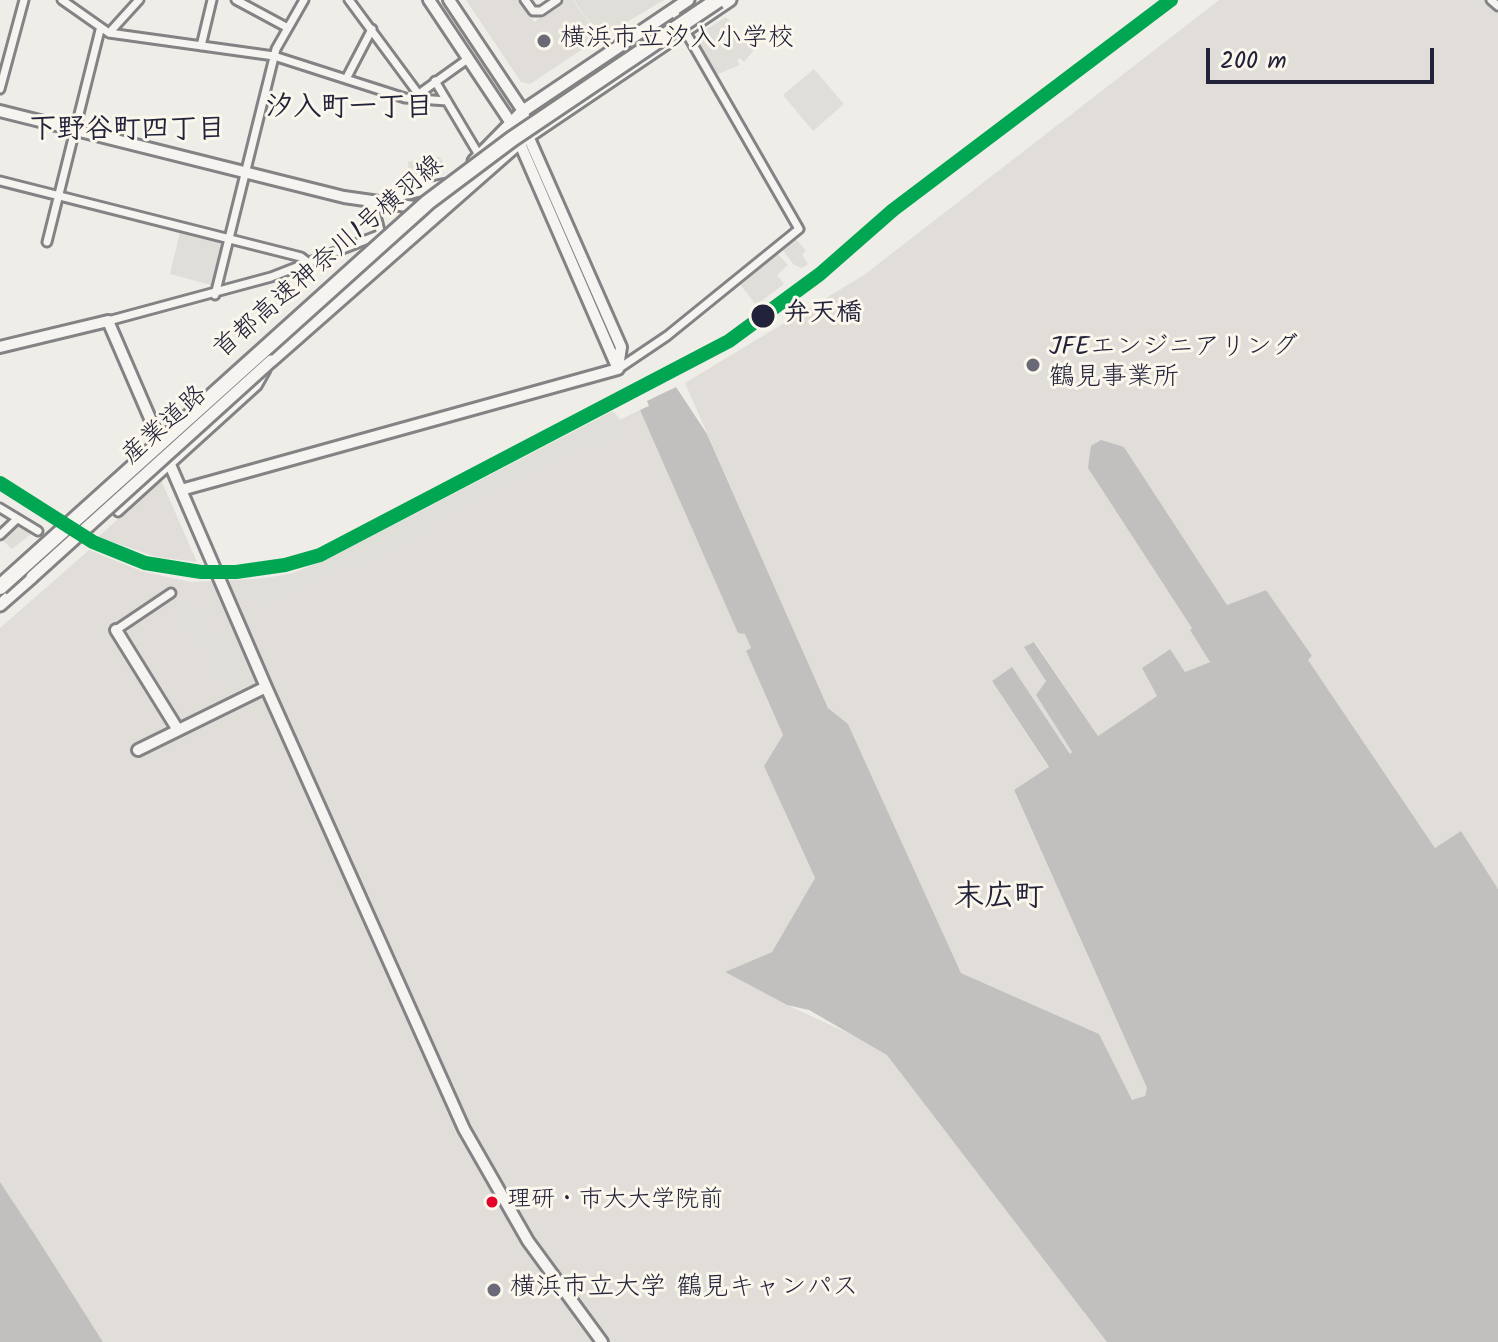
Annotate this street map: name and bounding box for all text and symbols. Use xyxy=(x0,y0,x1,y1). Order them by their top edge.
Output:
place label: 横浜市立汐入小学校 xyxy=(560,25,794,57)
marker: 横浜市立汐入小学校 xyxy=(535,32,553,50)
scale bar xyxy=(1210,32,1438,82)
text: 200 m xyxy=(1220,42,1287,81)
district label: 汐入町一丁目 xyxy=(265,93,433,127)
district label: 下野谷町四丁目 xyxy=(29,115,225,149)
street label: 首都高速神奈川1号横羽線 xyxy=(209,151,451,367)
place label: 弁天橋 xyxy=(784,300,862,332)
marker: 弁天橋 xyxy=(749,302,777,330)
place label: JFEエンジニアリング 鶴見事業所 xyxy=(1049,334,1298,396)
marker: JFEエンジニアリング 鶴見事業所 xyxy=(1024,356,1042,374)
street label: 産業道路 xyxy=(117,381,215,473)
district label: 末広町 xyxy=(954,882,1044,918)
place label: 理研・市大大学院前 xyxy=(507,1188,723,1216)
marker: 理研・市大大学院前 xyxy=(484,1194,500,1210)
place label: 横浜市立大学 鶴見キャンパス xyxy=(510,1274,858,1306)
marker: 横浜市立大学 鶴見キャンパス xyxy=(485,1281,503,1299)

